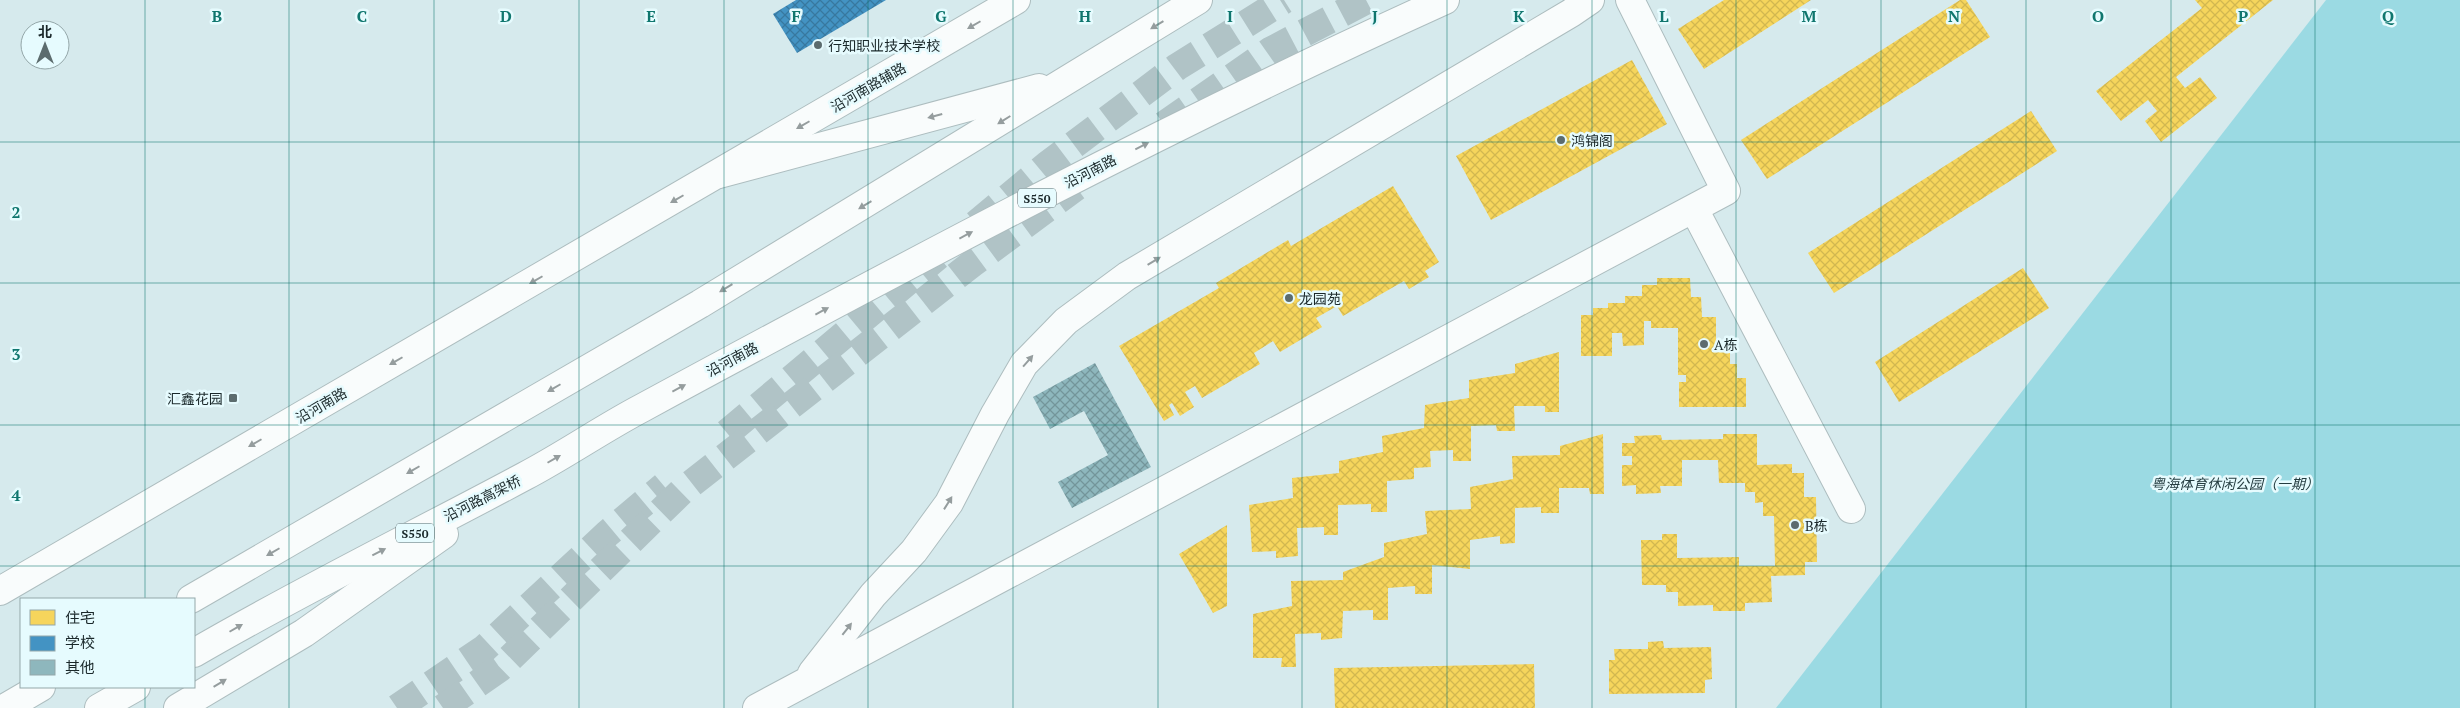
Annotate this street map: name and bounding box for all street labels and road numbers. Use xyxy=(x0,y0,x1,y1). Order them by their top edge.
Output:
street label: 沿河南路辅路 xyxy=(827,58,909,116)
street label: 沿河南路 xyxy=(1061,150,1119,192)
road number: S550 xyxy=(1018,188,1056,208)
street label: 沿河南路 xyxy=(703,337,761,381)
street label: 沿河南路 xyxy=(292,383,350,427)
street label: 沿河路高架桥 xyxy=(440,470,524,526)
road number: S550 xyxy=(396,524,434,542)

